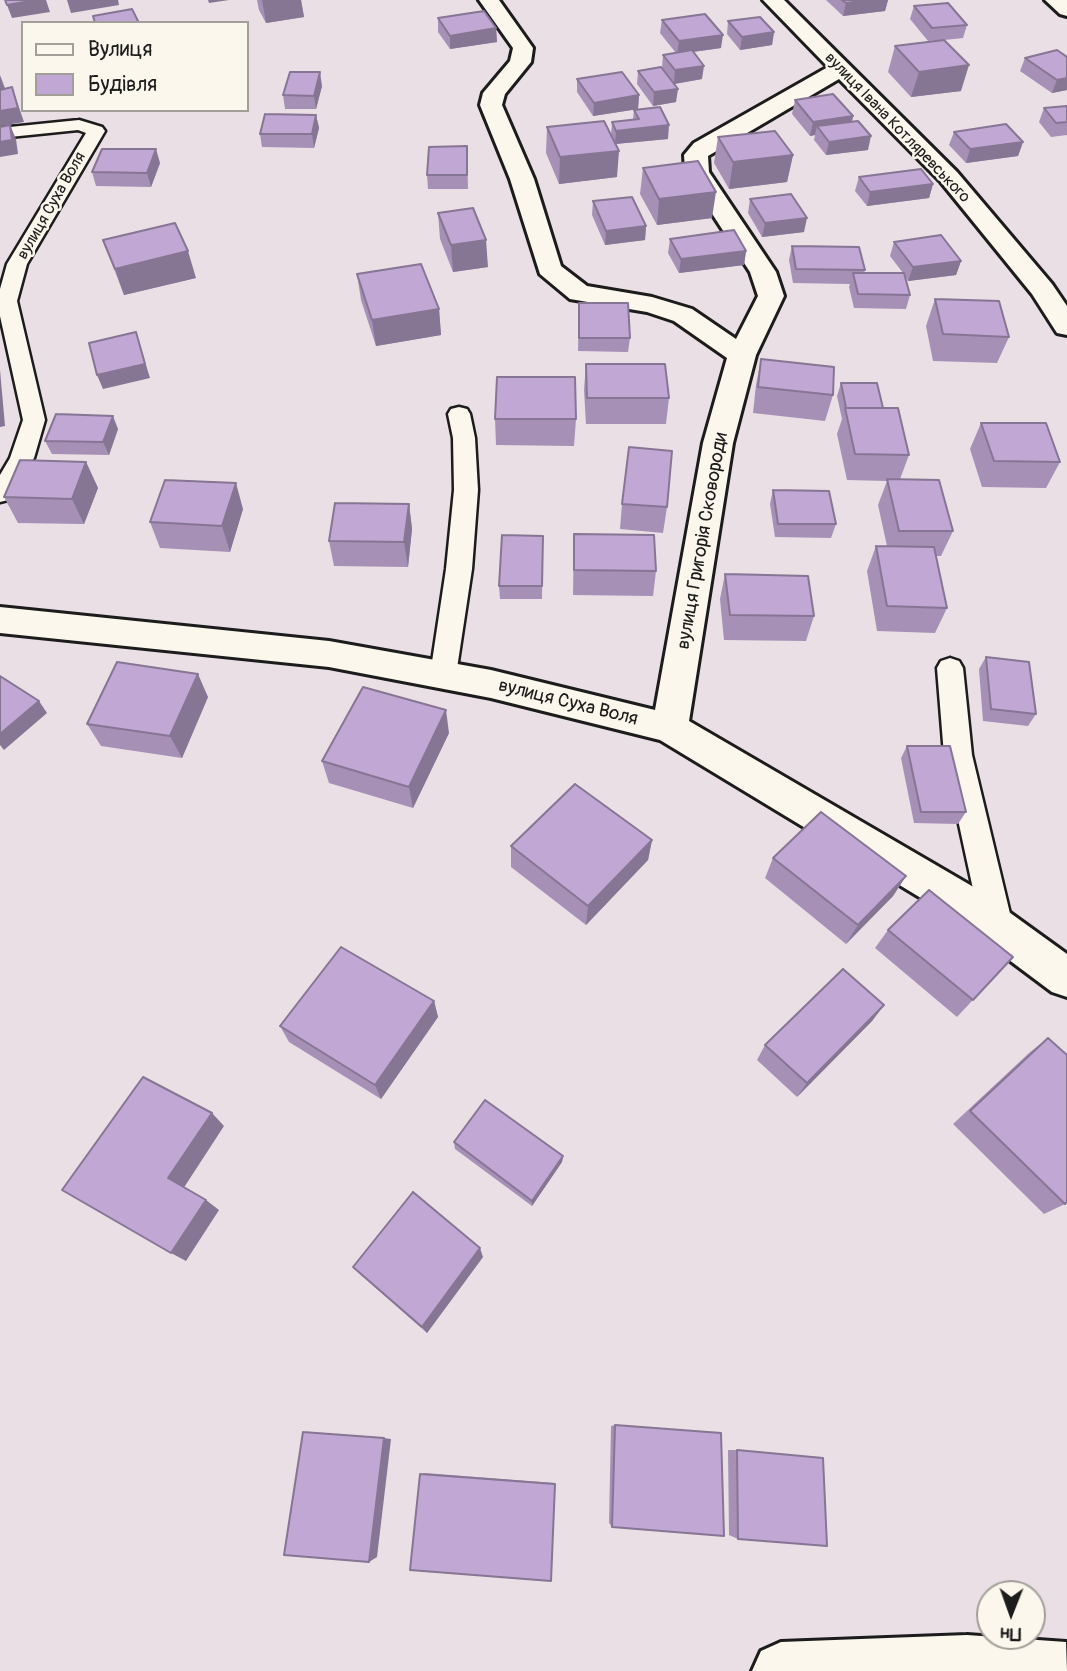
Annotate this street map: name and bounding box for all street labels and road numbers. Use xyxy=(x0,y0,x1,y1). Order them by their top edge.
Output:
street label: вулиця Івана Котляревського xyxy=(820,49,974,207)
street label: вулиця Суха Воля xyxy=(14,149,90,263)
street label: вулиця Григорія Сковороди xyxy=(673,431,733,651)
street label: вулиця Суха Воля xyxy=(496,675,640,731)

